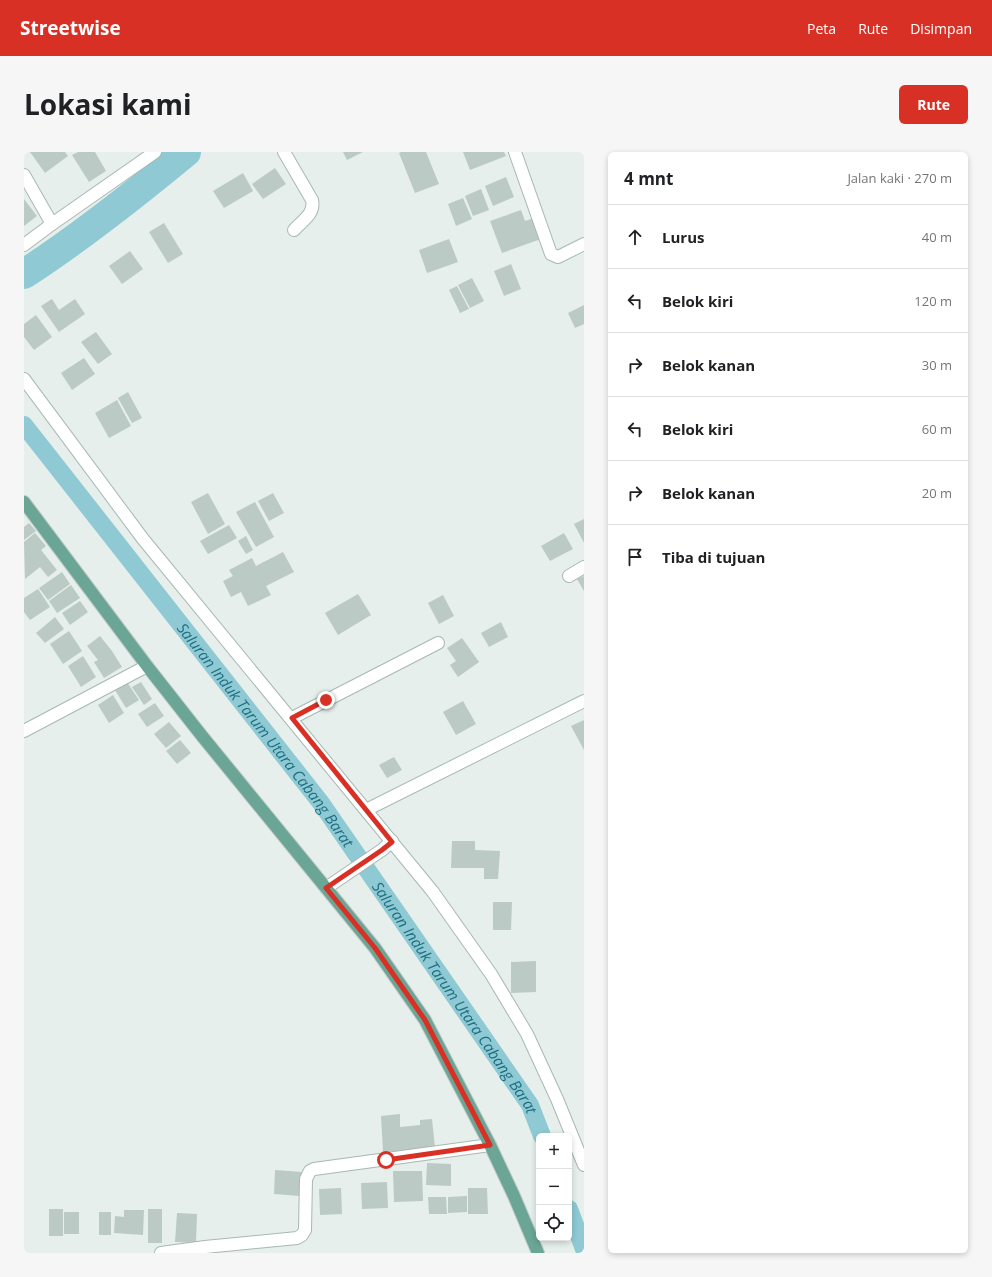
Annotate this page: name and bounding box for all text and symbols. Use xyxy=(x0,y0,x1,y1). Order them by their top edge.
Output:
text: Streetwise xyxy=(20,15,121,41)
text: Peta xyxy=(807,19,836,38)
text: Rute xyxy=(858,19,888,38)
text: Disimpan xyxy=(910,19,972,38)
text: Lokasi kami xyxy=(24,85,191,123)
button: Rute xyxy=(899,85,968,124)
text: 4 mnt xyxy=(624,167,673,190)
text: Jalan kaki · 270 m xyxy=(847,169,952,187)
icon: ahead xyxy=(624,226,646,248)
text: Lurus xyxy=(662,227,704,247)
text: 40 m xyxy=(922,228,952,246)
icon: left xyxy=(624,290,646,312)
text: Belok kiri xyxy=(662,291,733,311)
text: 120 m xyxy=(914,292,952,310)
icon: right xyxy=(624,354,646,376)
text: Belok kanan xyxy=(662,355,755,375)
text: 30 m xyxy=(922,356,952,374)
icon: left xyxy=(624,418,646,440)
text: Belok kiri xyxy=(662,419,733,439)
text: 60 m xyxy=(922,420,952,438)
icon: right xyxy=(624,482,646,504)
text: Belok kanan xyxy=(662,483,755,503)
text: 20 m xyxy=(922,484,952,502)
icon: arrive xyxy=(624,546,646,568)
text: Tiba di tujuan xyxy=(662,547,765,567)
water label: Saluran Induk Tarum Utara Cabang Barat xyxy=(173,619,359,852)
route end xyxy=(317,691,335,709)
water label: Saluran Induk Tarum Utara Cabang Barat xyxy=(368,877,543,1117)
map controls xyxy=(536,1133,572,1241)
button: + xyxy=(536,1133,572,1169)
route start xyxy=(377,1151,395,1169)
button: − xyxy=(536,1169,572,1205)
button: locate xyxy=(536,1205,572,1241)

